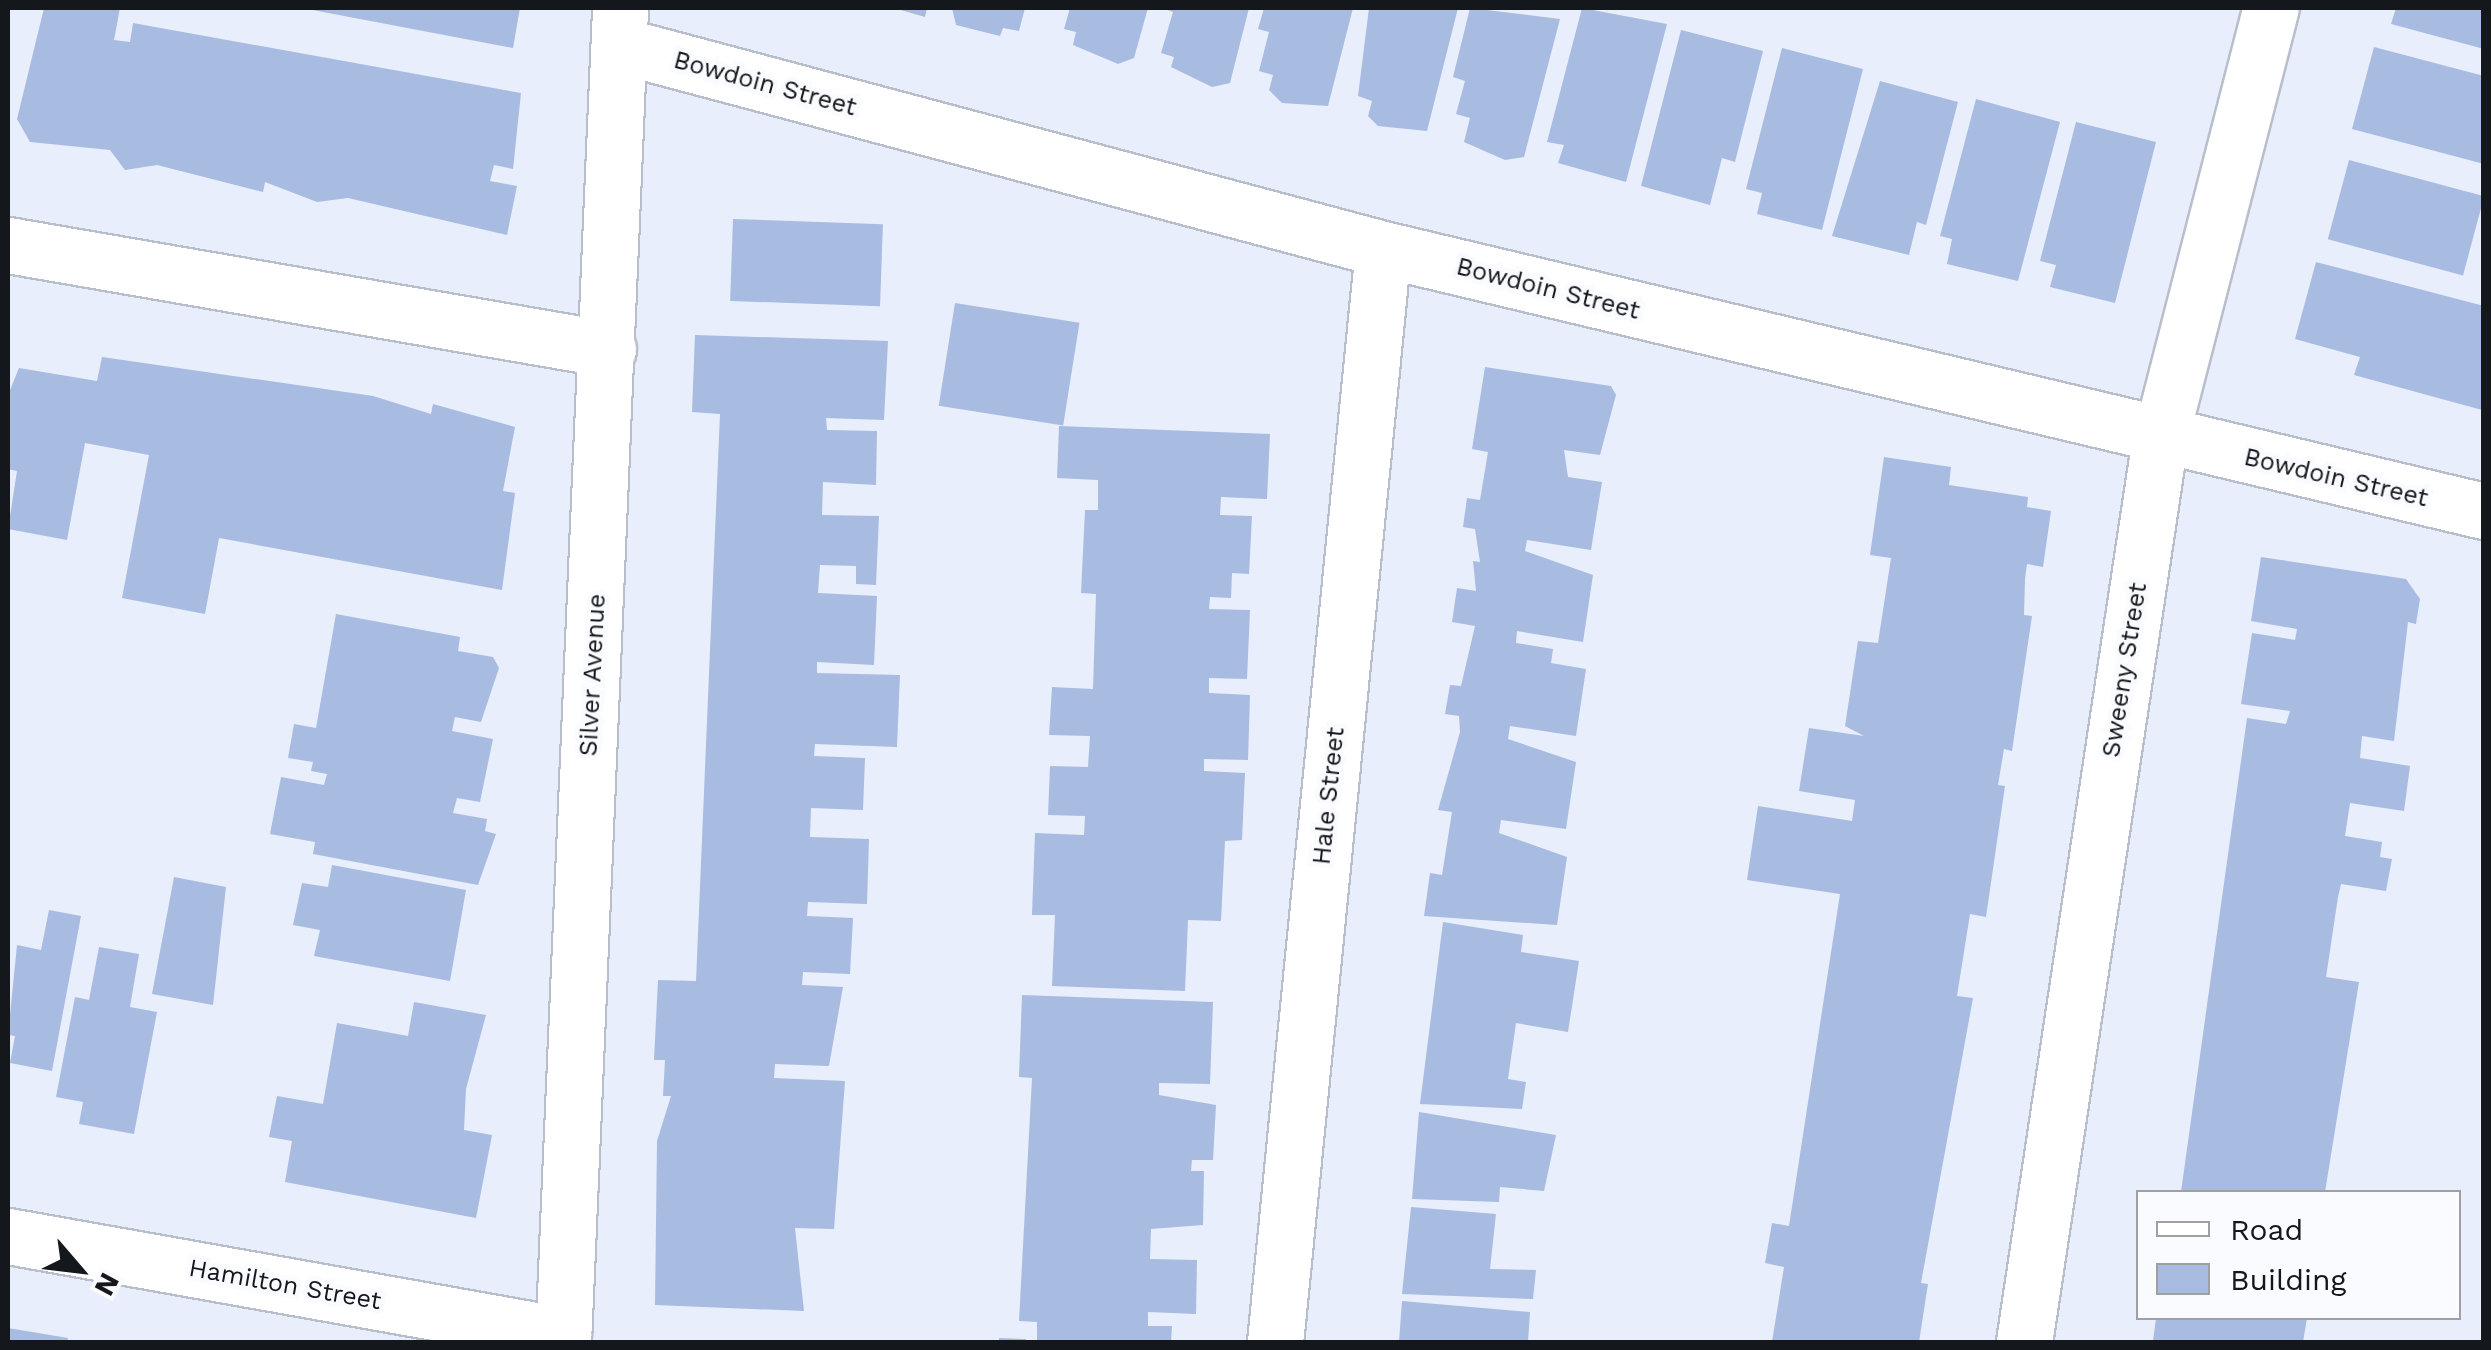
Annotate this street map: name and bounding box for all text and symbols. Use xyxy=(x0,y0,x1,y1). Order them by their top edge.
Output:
street label: Bowdoin Street xyxy=(670,45,860,123)
street label: Bowdoin Street xyxy=(1453,252,1643,326)
street label: Bowdoin Street xyxy=(2241,442,2431,514)
street label: Sweeny Street xyxy=(2096,580,2154,760)
street label: Silver Avenue xyxy=(574,592,612,758)
street label: Hale Street xyxy=(1307,726,1351,866)
legend xyxy=(2136,1190,2461,1320)
text: Road xyxy=(2230,1212,2303,1247)
north arrow xyxy=(30,1220,130,1320)
street label: Hamilton Street xyxy=(187,1253,383,1317)
text: Building xyxy=(2230,1262,2347,1297)
text: N xyxy=(87,1267,126,1301)

